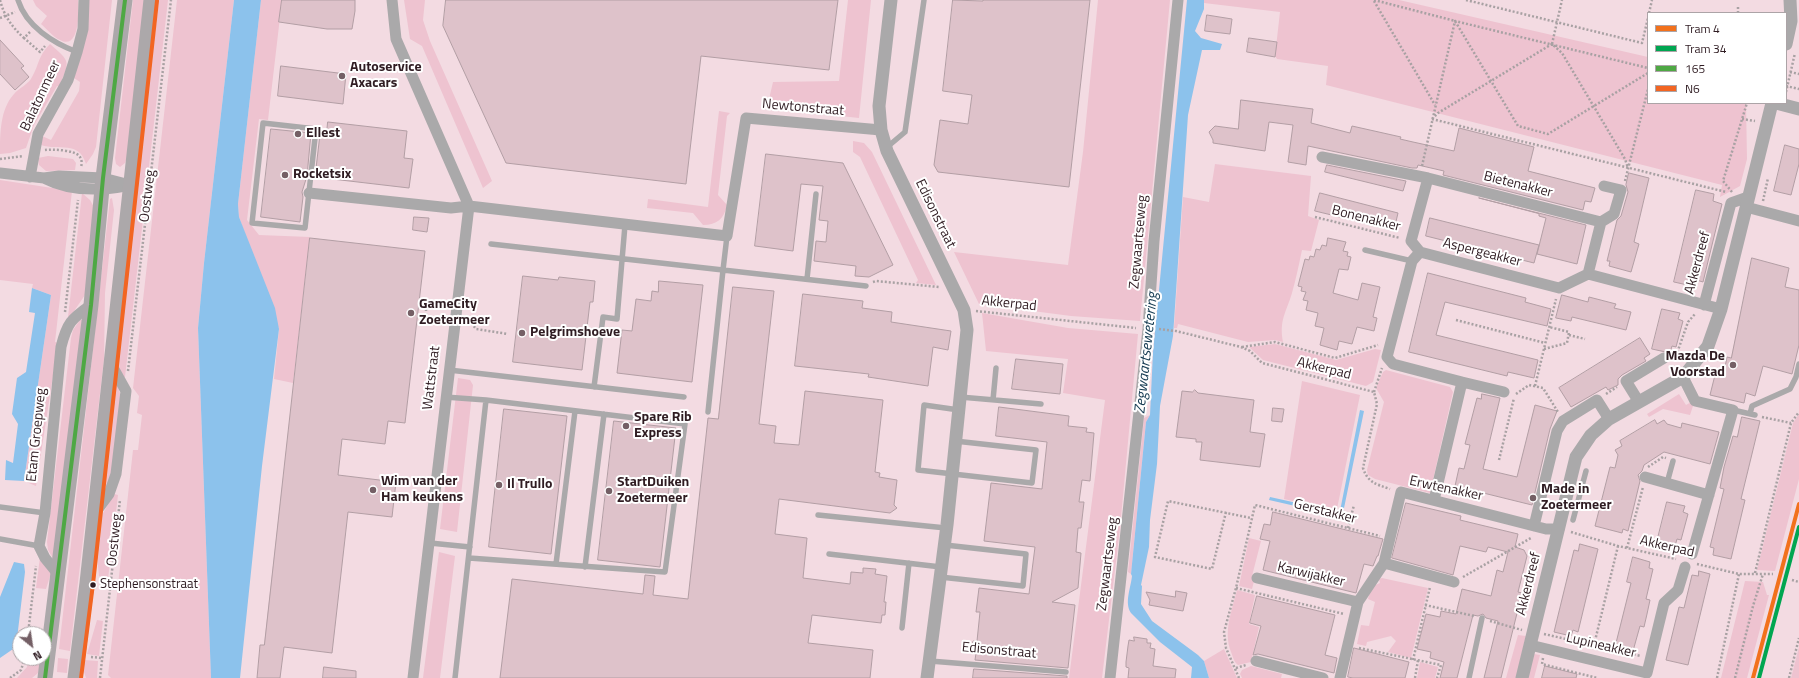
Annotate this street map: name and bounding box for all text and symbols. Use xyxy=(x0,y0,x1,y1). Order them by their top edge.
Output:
legend xyxy=(1647,12,1787,104)
text: Tram 4 xyxy=(1685,19,1720,38)
text: Tram 34 xyxy=(1685,39,1727,58)
street label: Balatonmeer xyxy=(17,58,65,134)
text: 165 xyxy=(1685,59,1705,78)
place label: Autoservice Axacars xyxy=(350,60,422,92)
marker: Autoservice Axacars xyxy=(337,71,347,81)
text: N6 xyxy=(1685,79,1700,98)
street label: Newtonstraat xyxy=(761,96,845,120)
place label: Ellest xyxy=(306,126,340,142)
marker: Ellest xyxy=(293,129,303,139)
place label: Rocketsix xyxy=(293,167,351,183)
street label: Bietenakker xyxy=(1482,168,1554,202)
street label: Oostweg xyxy=(136,169,160,223)
marker: Rocketsix xyxy=(280,170,290,180)
street label: Edisonstraat xyxy=(911,177,959,251)
street label: Zegwaartseweg xyxy=(1127,194,1151,290)
street label: Bonenakker xyxy=(1330,202,1402,236)
street label: Akkerdreef xyxy=(1682,230,1714,296)
street label: Aspergeakker xyxy=(1441,235,1523,271)
water label: Zegwaartsewetering xyxy=(1132,292,1162,414)
street label: Akkerpad xyxy=(981,293,1037,315)
place label: GameCity Zoetermeer xyxy=(419,297,490,330)
marker: GameCity Zoetermeer xyxy=(406,308,416,318)
place label: Pelgrimshoeve xyxy=(530,325,620,341)
marker: Pelgrimshoeve xyxy=(517,328,527,338)
street label: Wattstraat xyxy=(420,345,444,411)
place label: Mazda De Voorstad xyxy=(1665,349,1725,382)
street label: Akkerpad xyxy=(1295,354,1353,384)
marker: Mazda De Voorstad xyxy=(1728,360,1738,370)
street label: Etam Groepweg xyxy=(24,387,50,483)
place label: Spare Rib Express xyxy=(634,410,692,442)
marker: Spare Rib Express xyxy=(621,421,631,431)
street label: Erwtenakker xyxy=(1408,473,1484,505)
place label: Wim van der Ham keukens xyxy=(381,474,463,506)
place label: StartDuiken Zoetermeer xyxy=(617,475,689,508)
place label: Il Trullo xyxy=(507,477,552,493)
marker: Il Trullo xyxy=(494,480,504,490)
place label: Made in Zoetermeer xyxy=(1541,482,1612,514)
marker: Wim van der Ham keukens xyxy=(368,485,378,495)
marker: StartDuiken Zoetermeer xyxy=(604,486,614,496)
marker: Made in Zoetermeer xyxy=(1528,493,1538,503)
street label: Gerstakker xyxy=(1292,496,1358,528)
street label: Oostweg xyxy=(104,513,126,567)
street label: Zegwaartseweg xyxy=(1094,516,1122,612)
street label: Akkerpad xyxy=(1638,533,1696,561)
street label: Akkerdreef xyxy=(1513,551,1545,617)
street label: Karwijakker xyxy=(1276,559,1346,591)
place label: Stephensonstraat xyxy=(100,577,198,593)
marker: Stephensonstraat xyxy=(88,580,98,590)
north arrow xyxy=(12,626,52,666)
street label: Lupineakker xyxy=(1564,630,1638,662)
street label: Edisonstraat xyxy=(961,639,1037,663)
text: N xyxy=(30,647,45,664)

